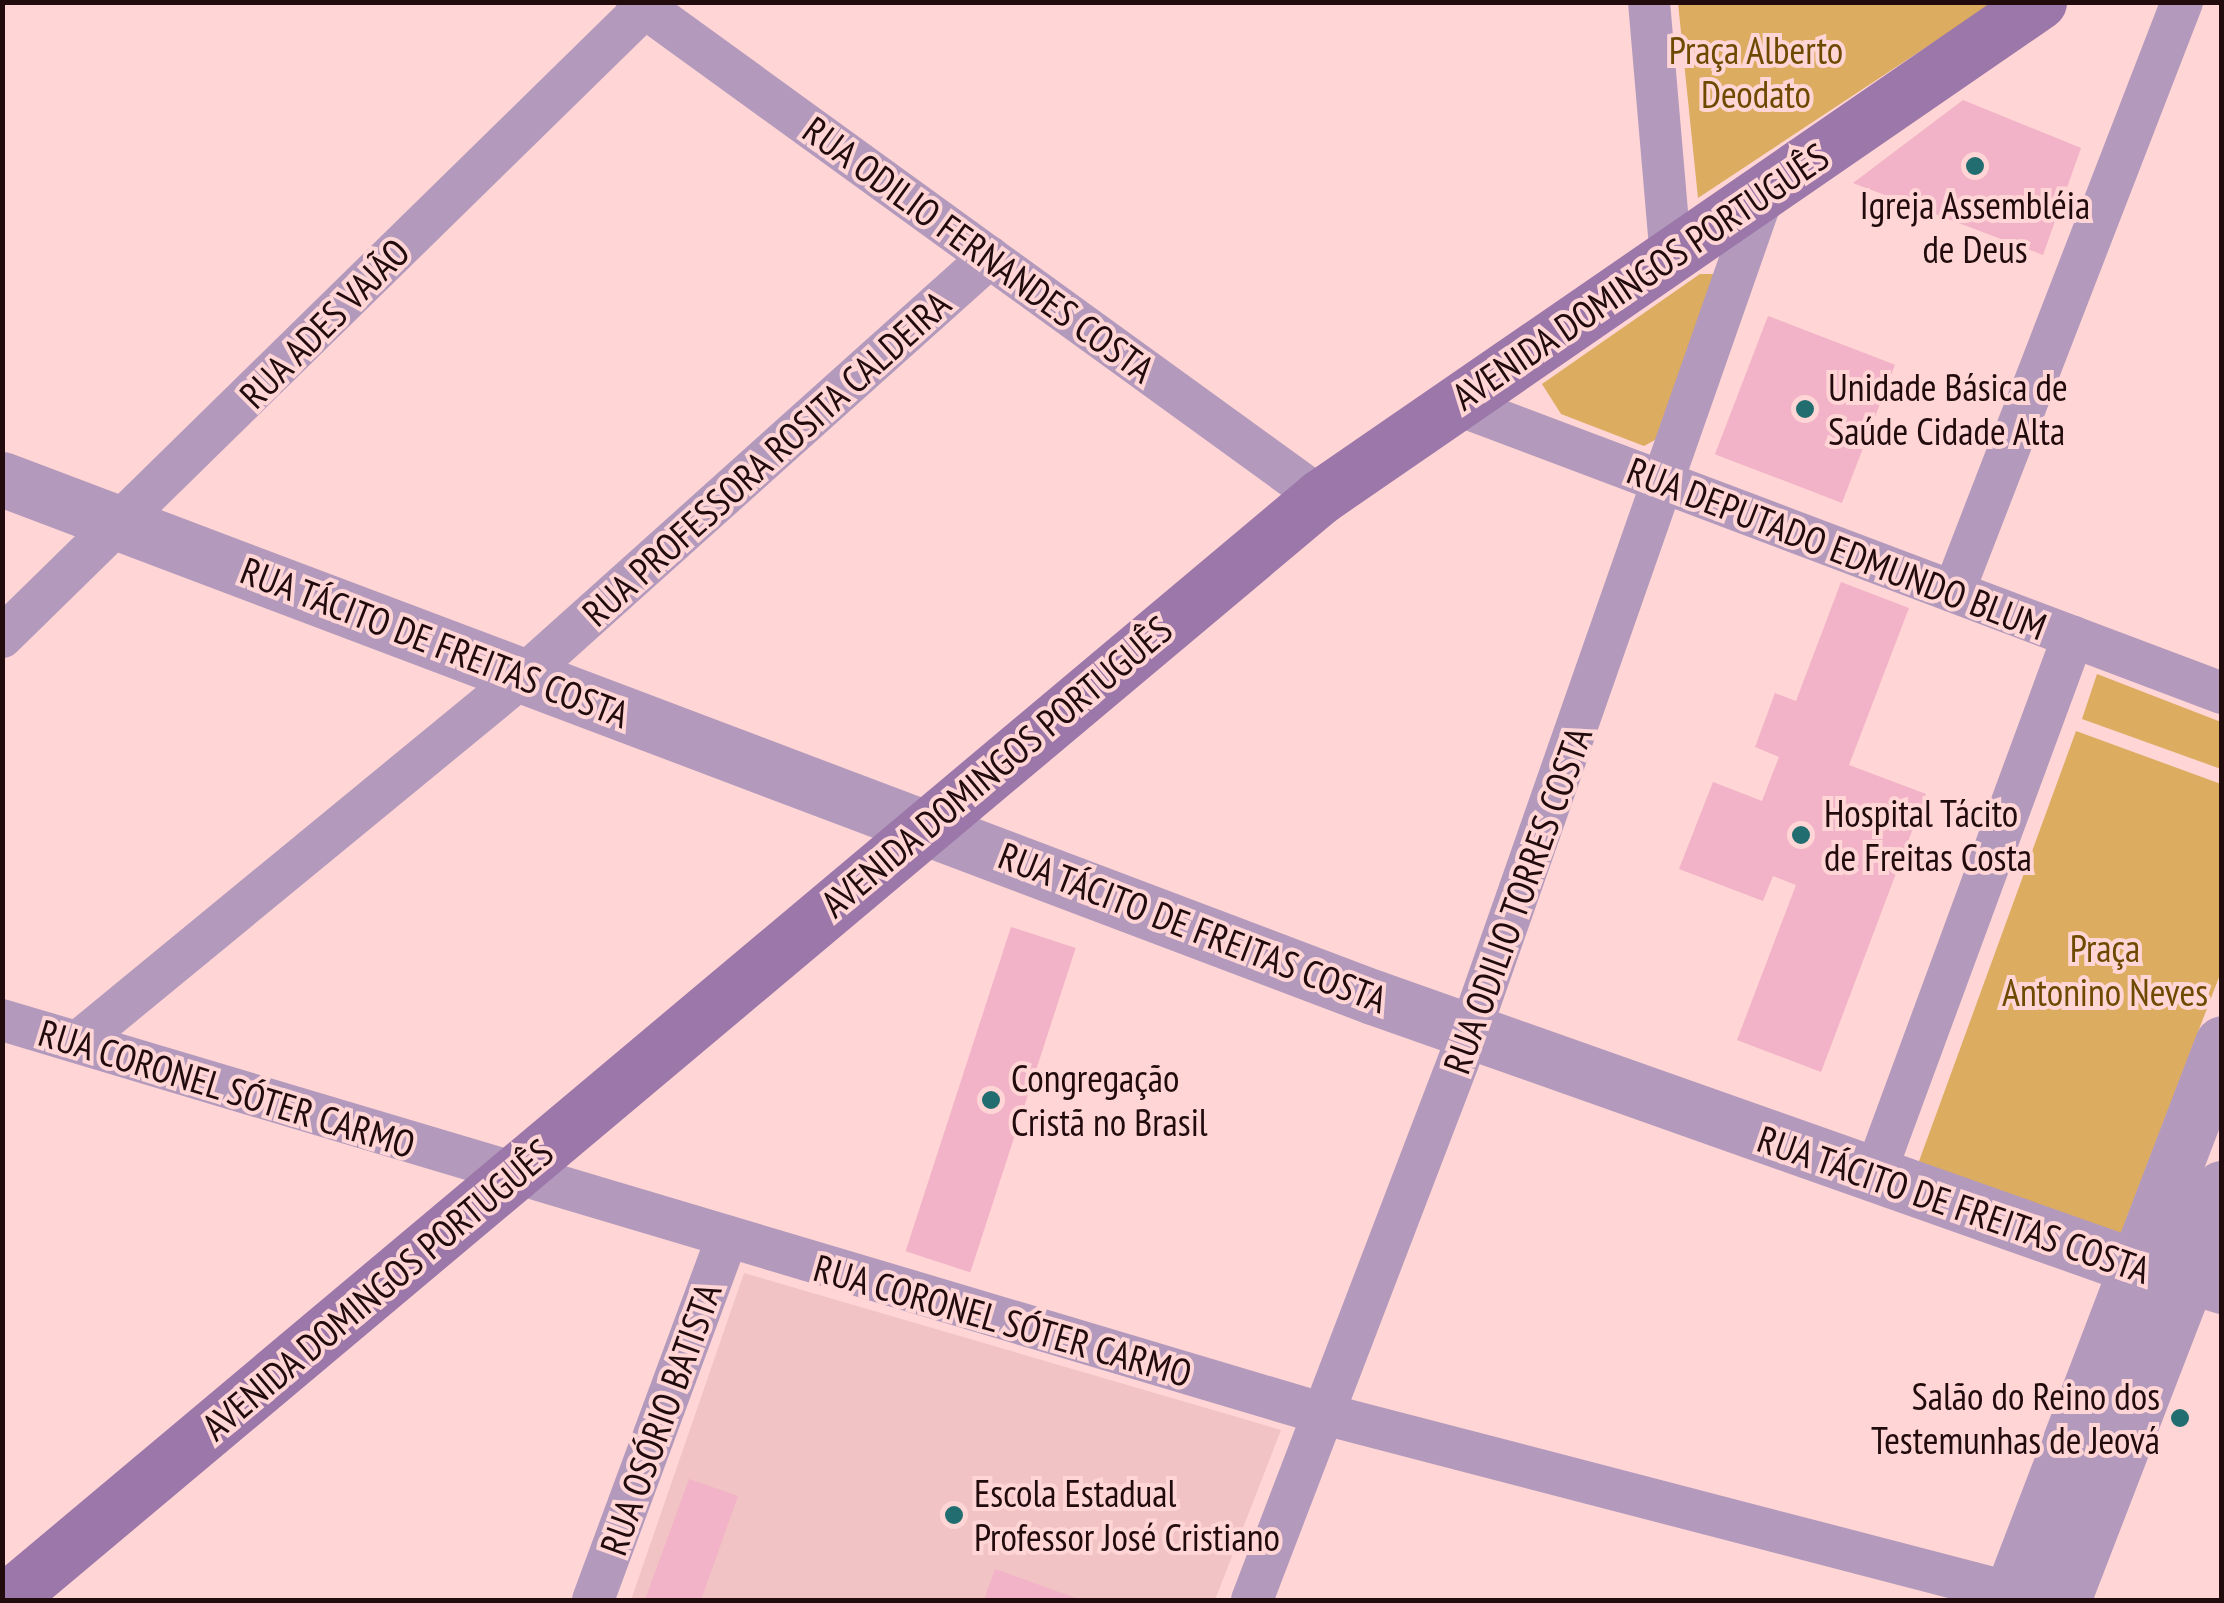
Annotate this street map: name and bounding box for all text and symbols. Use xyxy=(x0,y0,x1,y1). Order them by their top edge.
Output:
park label: Praça Alberto Deodato xyxy=(1668,27,1844,116)
street label: RUA ODILIO FERNANDES COSTA xyxy=(794,106,1164,392)
street label: AVENIDA DOMINGOS PORTUGUÊS xyxy=(1443,133,1837,419)
marker: Igreja Assembléia de Deus xyxy=(1964,155,1986,177)
place label: Igreja Assembléia de Deus xyxy=(1859,182,2091,272)
street label: RUA ADES VAJÃO xyxy=(229,228,419,418)
street label: RUA PROFESSORA ROSITA CALDEIRA xyxy=(571,280,961,636)
place label: Unidade Básica de Saúde Cidade Alta xyxy=(1828,364,2068,454)
marker: Unidade Básica de Saúde Cidade Alta xyxy=(1792,396,1818,422)
street label: RUA DEPUTADO EDMUNDO BLUM xyxy=(1621,447,2053,649)
street label: RUA TÁCITO DE FREITAS COSTA xyxy=(234,547,636,737)
street label: AVENIDA DOMINGOS PORTUGUÊS xyxy=(811,606,1181,926)
street label: RUA ODILIO TORRES COSTA xyxy=(1433,720,1601,1080)
place label: Hospital Tácito de Freitas Costa xyxy=(1824,790,2032,879)
marker: Hospital Tácito de Freitas Costa xyxy=(1788,822,1814,848)
street label: RUA TÁCITO DE FREITAS COSTA xyxy=(992,832,1394,1022)
park label: Praça Antonino Neves xyxy=(2002,925,2208,1014)
street label: RUA CORONEL SÓTER CARMO xyxy=(32,1009,422,1167)
place label: Congregação Cristã no Brasil xyxy=(1011,1055,1208,1144)
marker: Congregação Cristã no Brasil xyxy=(980,1089,1002,1111)
street label: RUA TÁCITO DE FREITAS COSTA xyxy=(1751,1115,2157,1293)
street label: AVENIDA DOMINGOS PORTUGUÊS xyxy=(192,1129,562,1449)
street label: RUA CORONEL SÓTER CARMO xyxy=(808,1244,1198,1396)
street label: RUA OSÓRIO BATISTA xyxy=(590,1276,730,1562)
place label: Salão do Reino dos Testemunhas de Jeová xyxy=(1871,1373,2160,1462)
marker: Salão do Reino dos Testemunhas de Jeová xyxy=(2169,1407,2191,1429)
place label: Escola Estadual Professor José Cristiano xyxy=(974,1470,1280,1560)
marker: Escola Estadual Professor José Cristiano xyxy=(943,1504,965,1526)

